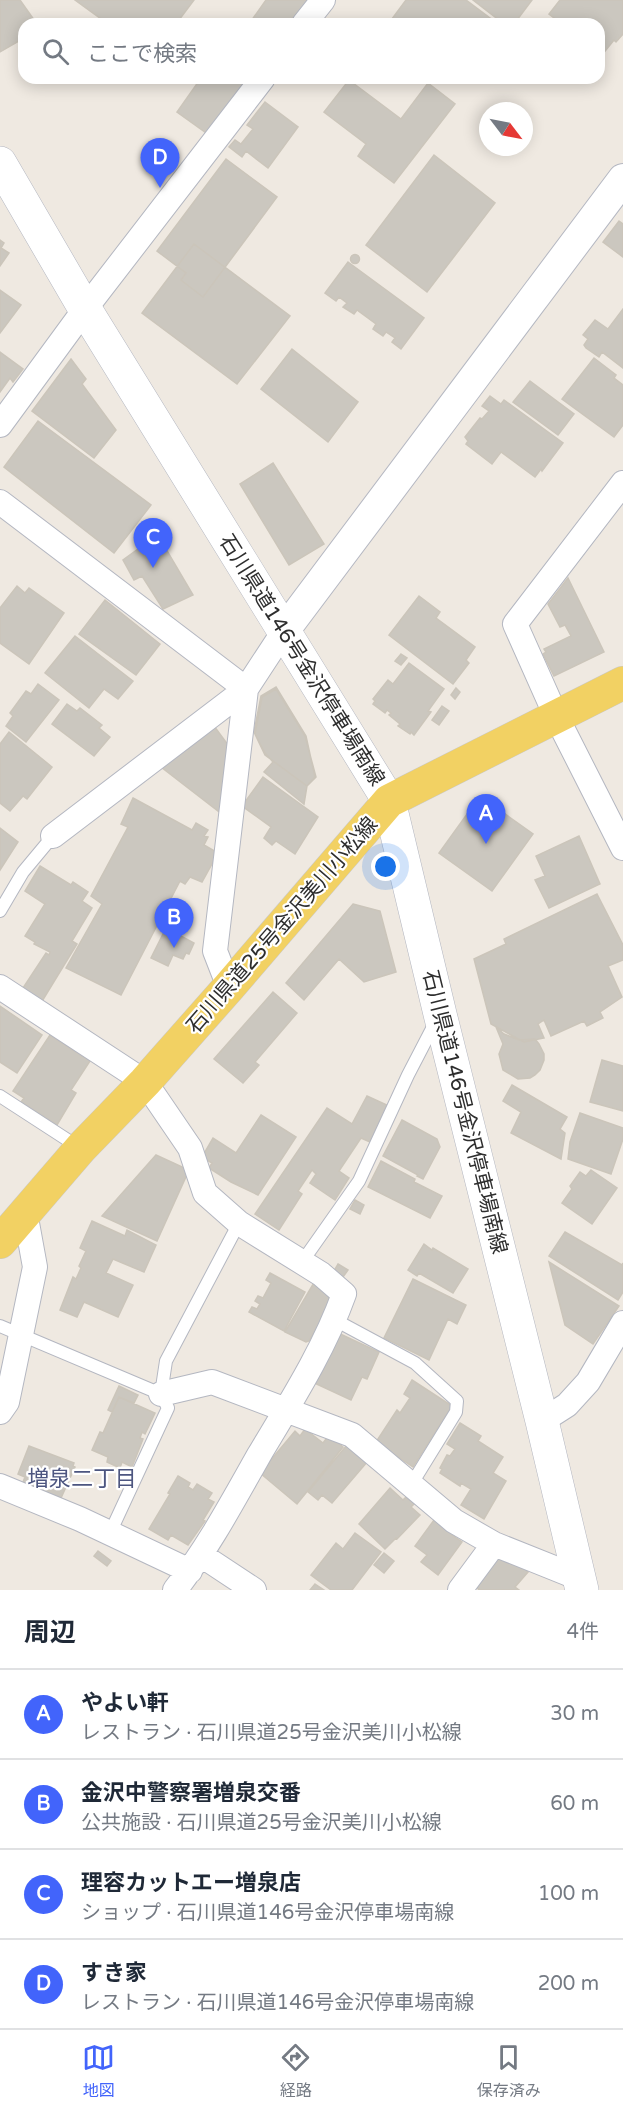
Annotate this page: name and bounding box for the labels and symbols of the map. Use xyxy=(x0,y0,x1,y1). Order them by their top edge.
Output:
north arrow xyxy=(479,102,533,156)
pin: D xyxy=(140,138,180,188)
pin: C xyxy=(134,518,172,568)
street label: 石川県道146号金沢停車場南線 xyxy=(214,530,389,791)
pin: A xyxy=(466,794,506,844)
street label: 石川県道25号金沢美川小松線 xyxy=(182,812,383,1039)
your location xyxy=(371,852,400,881)
pin: B xyxy=(154,898,194,948)
street label: 石川県道146号金沢停車場南線 xyxy=(417,968,512,1257)
district label: 増泉二丁目 xyxy=(27,1466,137,1492)

